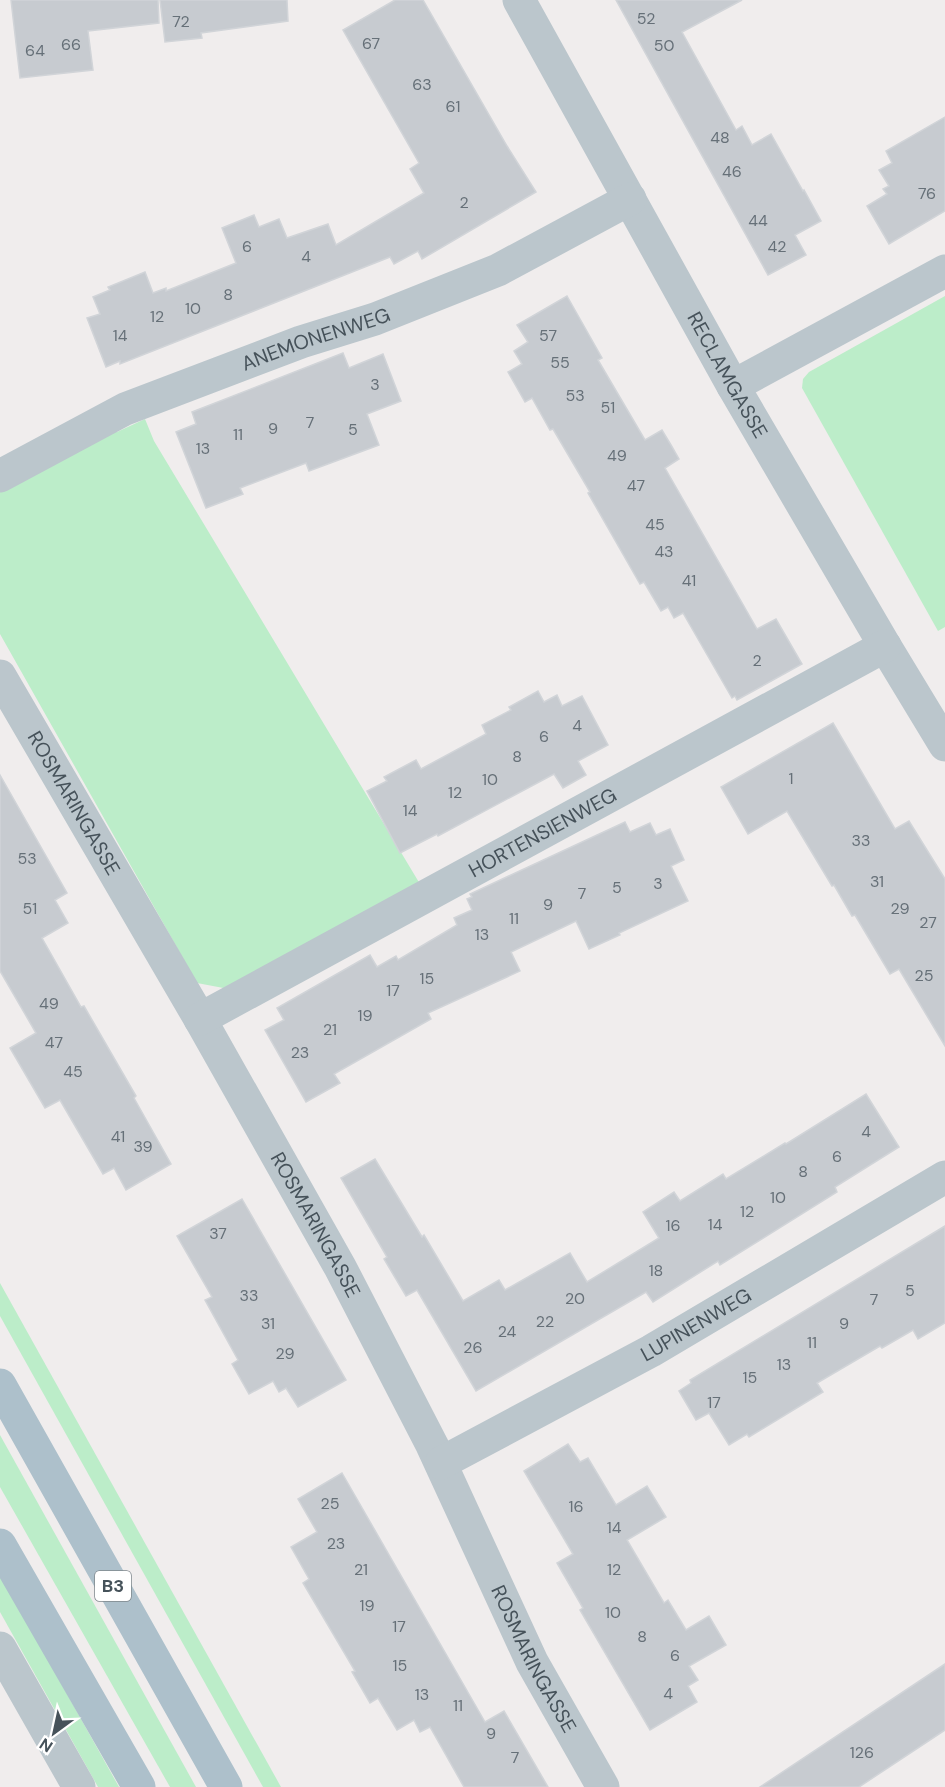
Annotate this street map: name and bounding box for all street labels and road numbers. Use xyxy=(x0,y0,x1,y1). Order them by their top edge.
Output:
street label: ANEMONENWEG xyxy=(238,301,394,377)
street label: RECLAMGASSE xyxy=(681,307,774,443)
street label: ROSMARINGASSE xyxy=(22,726,126,880)
street label: HORTENSIENWEG xyxy=(464,782,621,883)
street label: ROSMARINGASSE xyxy=(265,1147,366,1302)
street label: LUPINENWEG xyxy=(636,1282,756,1367)
road number: B3 xyxy=(95,1571,131,1601)
street label: ROSMARINGASSE xyxy=(485,1581,582,1737)

